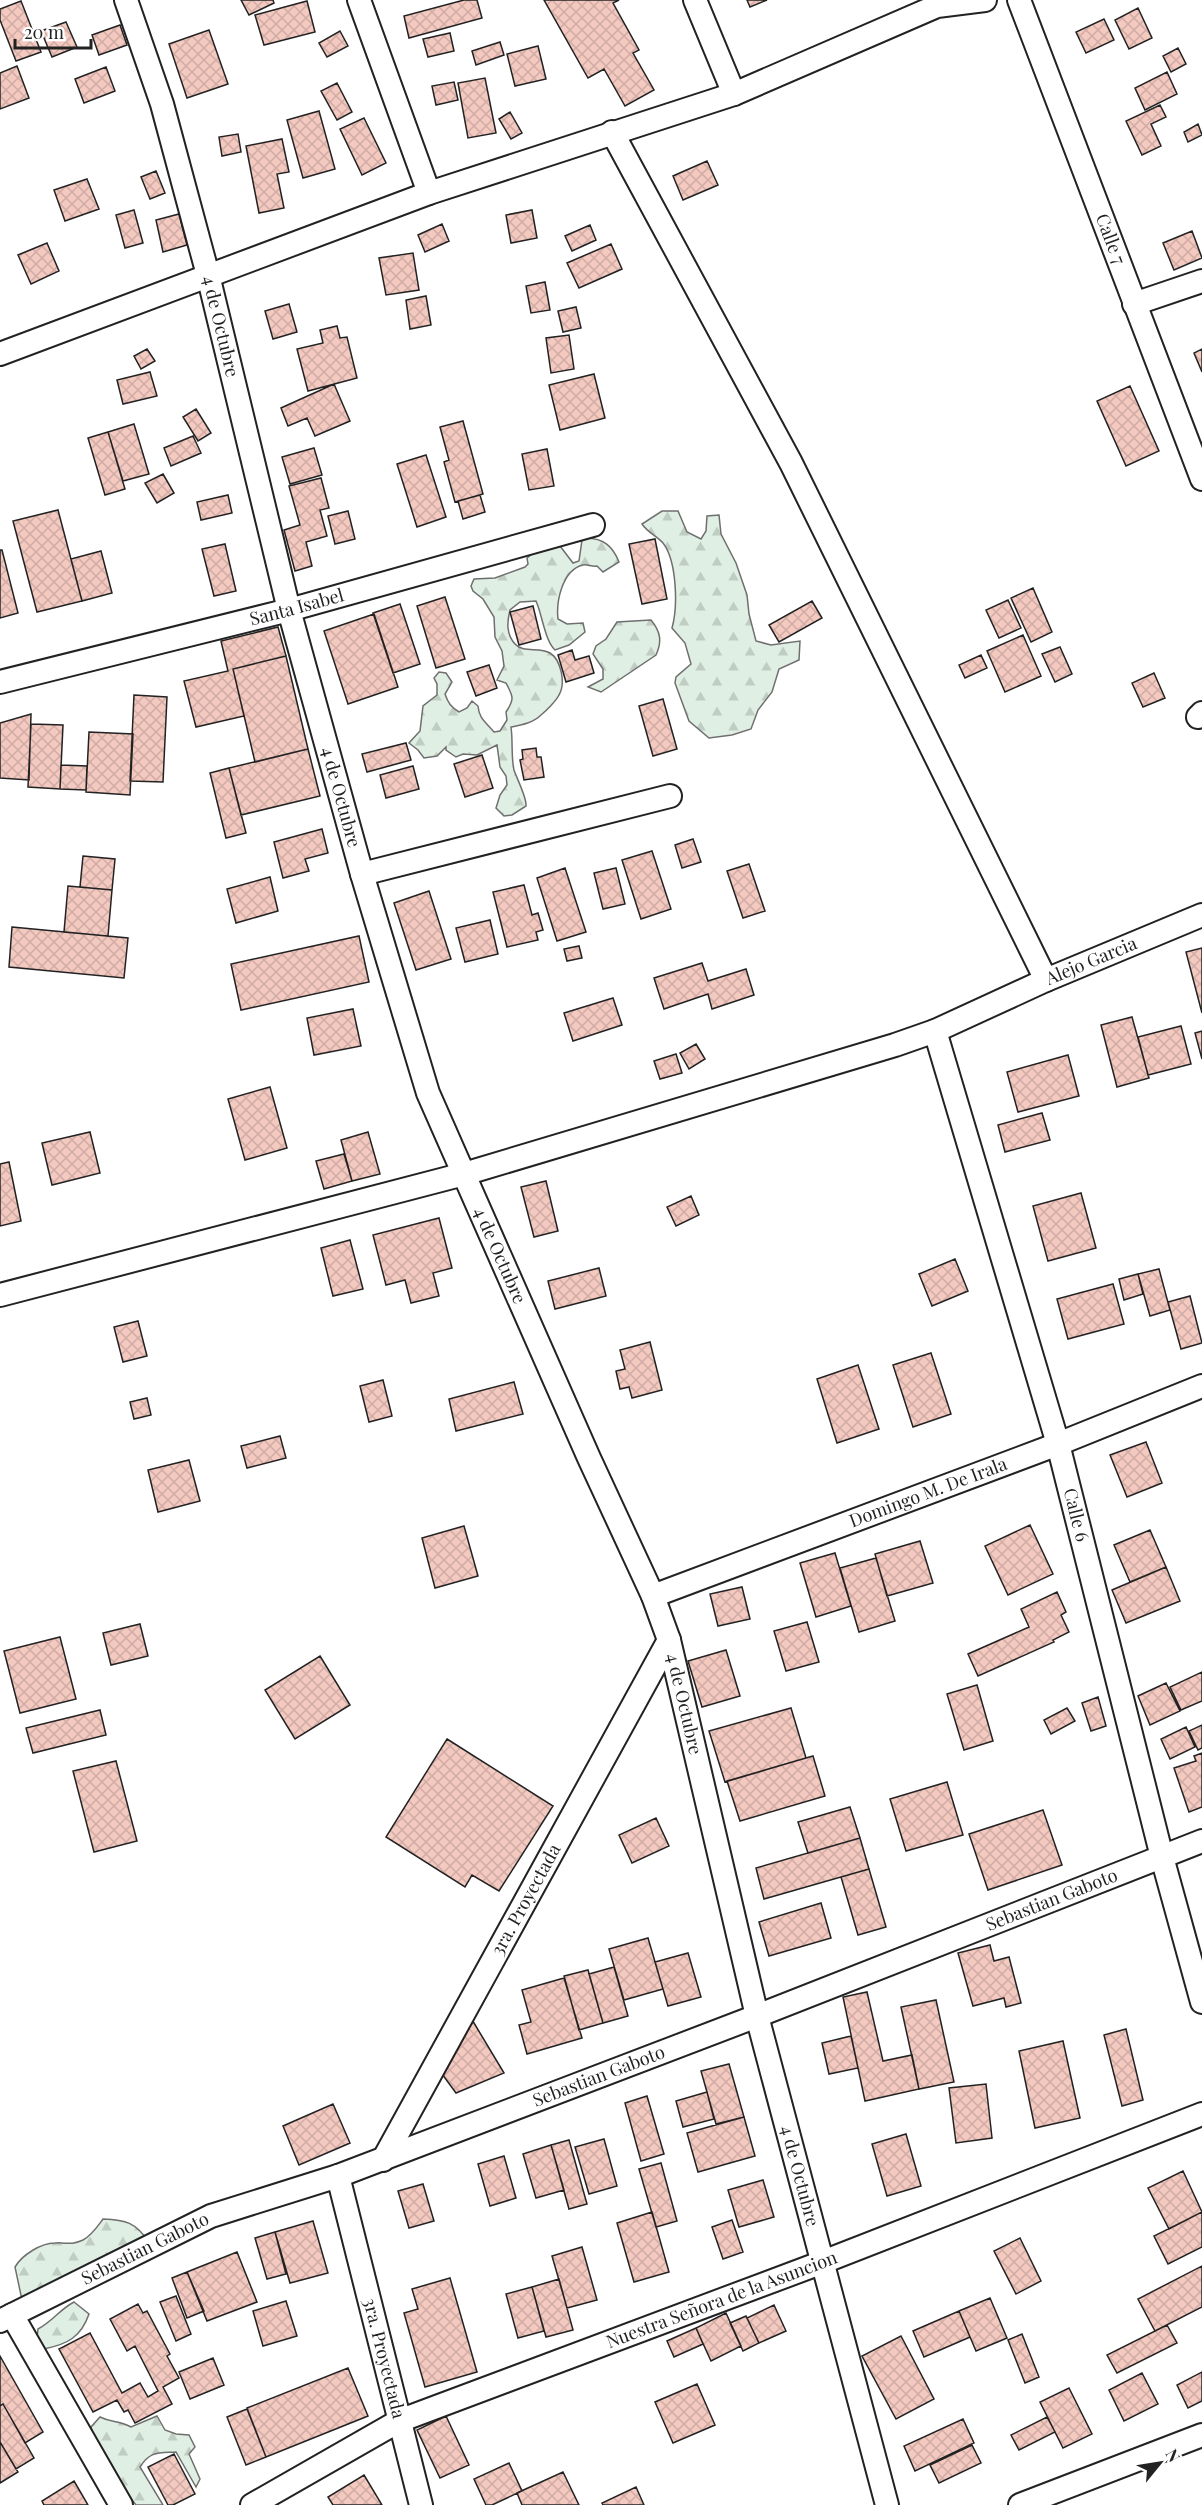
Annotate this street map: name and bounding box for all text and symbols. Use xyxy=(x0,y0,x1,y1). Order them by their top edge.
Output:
scale bar xyxy=(15,12,92,50)
text: 20 m xyxy=(24,20,64,44)
street label: Calle 7 xyxy=(1091,210,1132,268)
street label: 4 de Octubre xyxy=(198,273,245,379)
street label: Santa Isabel xyxy=(247,582,346,630)
street label: 4 de Octubre xyxy=(316,744,367,850)
street label: Alejo Garcia xyxy=(1041,931,1140,990)
street label: 4 de Octubre xyxy=(469,1203,532,1307)
street label: Domingo M. De Irala xyxy=(846,1451,1010,1532)
street label: Calle 6 xyxy=(1059,1485,1095,1544)
street label: 4 de Octubre xyxy=(661,1651,708,1757)
street label: 3ra. Proyectada xyxy=(485,1839,566,1959)
street label: Sebastian Gaboto xyxy=(982,1862,1121,1936)
street label: Sebastian Gaboto xyxy=(529,2039,668,2112)
street label: 4 de Octubre xyxy=(776,2123,825,2229)
street label: Sebastian Gaboto xyxy=(77,2206,213,2290)
street label: Nuestra Señora de la Asuncion xyxy=(602,2245,841,2353)
street label: 3ra. Proyectada xyxy=(358,2295,412,2421)
north arrow xyxy=(1130,2433,1190,2493)
text: N xyxy=(1161,2445,1186,2466)

